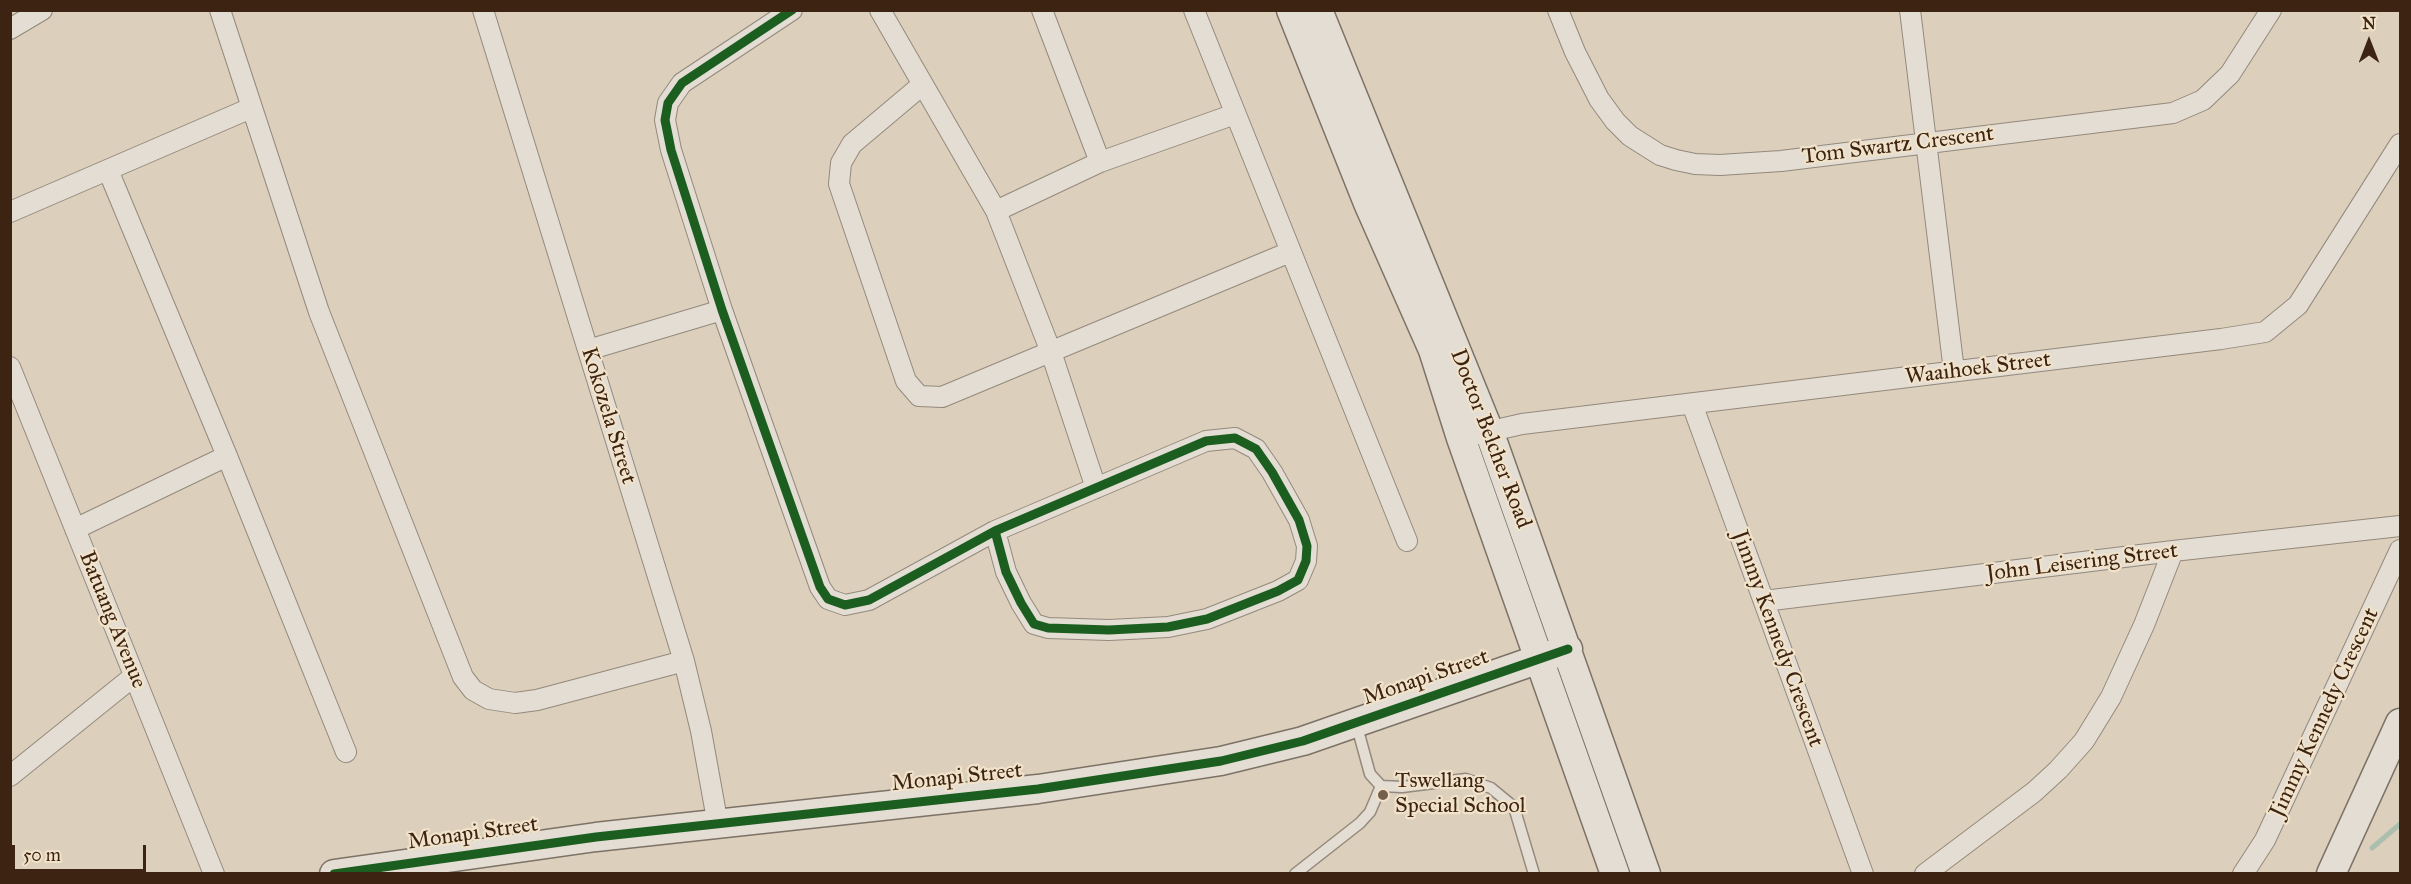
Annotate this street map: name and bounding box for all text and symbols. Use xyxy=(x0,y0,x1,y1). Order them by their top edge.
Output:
north arrow xyxy=(2339,12,2399,72)
text: N xyxy=(2362,14,2376,33)
street label: Tom Swartz Crescent xyxy=(1801,121,1995,171)
street label: Kokozela Street xyxy=(575,344,641,488)
street label: Doctor Belcher Road xyxy=(1444,346,1536,532)
street label: Waaihoek Street xyxy=(1904,347,2052,391)
street label: Jimmy Kennedy Crescent xyxy=(1726,527,1828,751)
street label: John Leisering Street xyxy=(1985,538,2179,588)
street label: Batuang Avenue xyxy=(72,548,152,692)
street label: Jimmy Kennedy Crescent xyxy=(2265,604,2385,822)
street label: Monapi Street xyxy=(1360,644,1492,712)
street label: Monapi Street xyxy=(890,758,1024,798)
place label: Tswellang Special School xyxy=(1395,769,1526,820)
marker: Tswellang Special School xyxy=(1376,788,1390,802)
street label: Monapi Street xyxy=(406,812,540,856)
scale bar xyxy=(15,833,148,871)
text: 50 m xyxy=(23,844,61,866)

